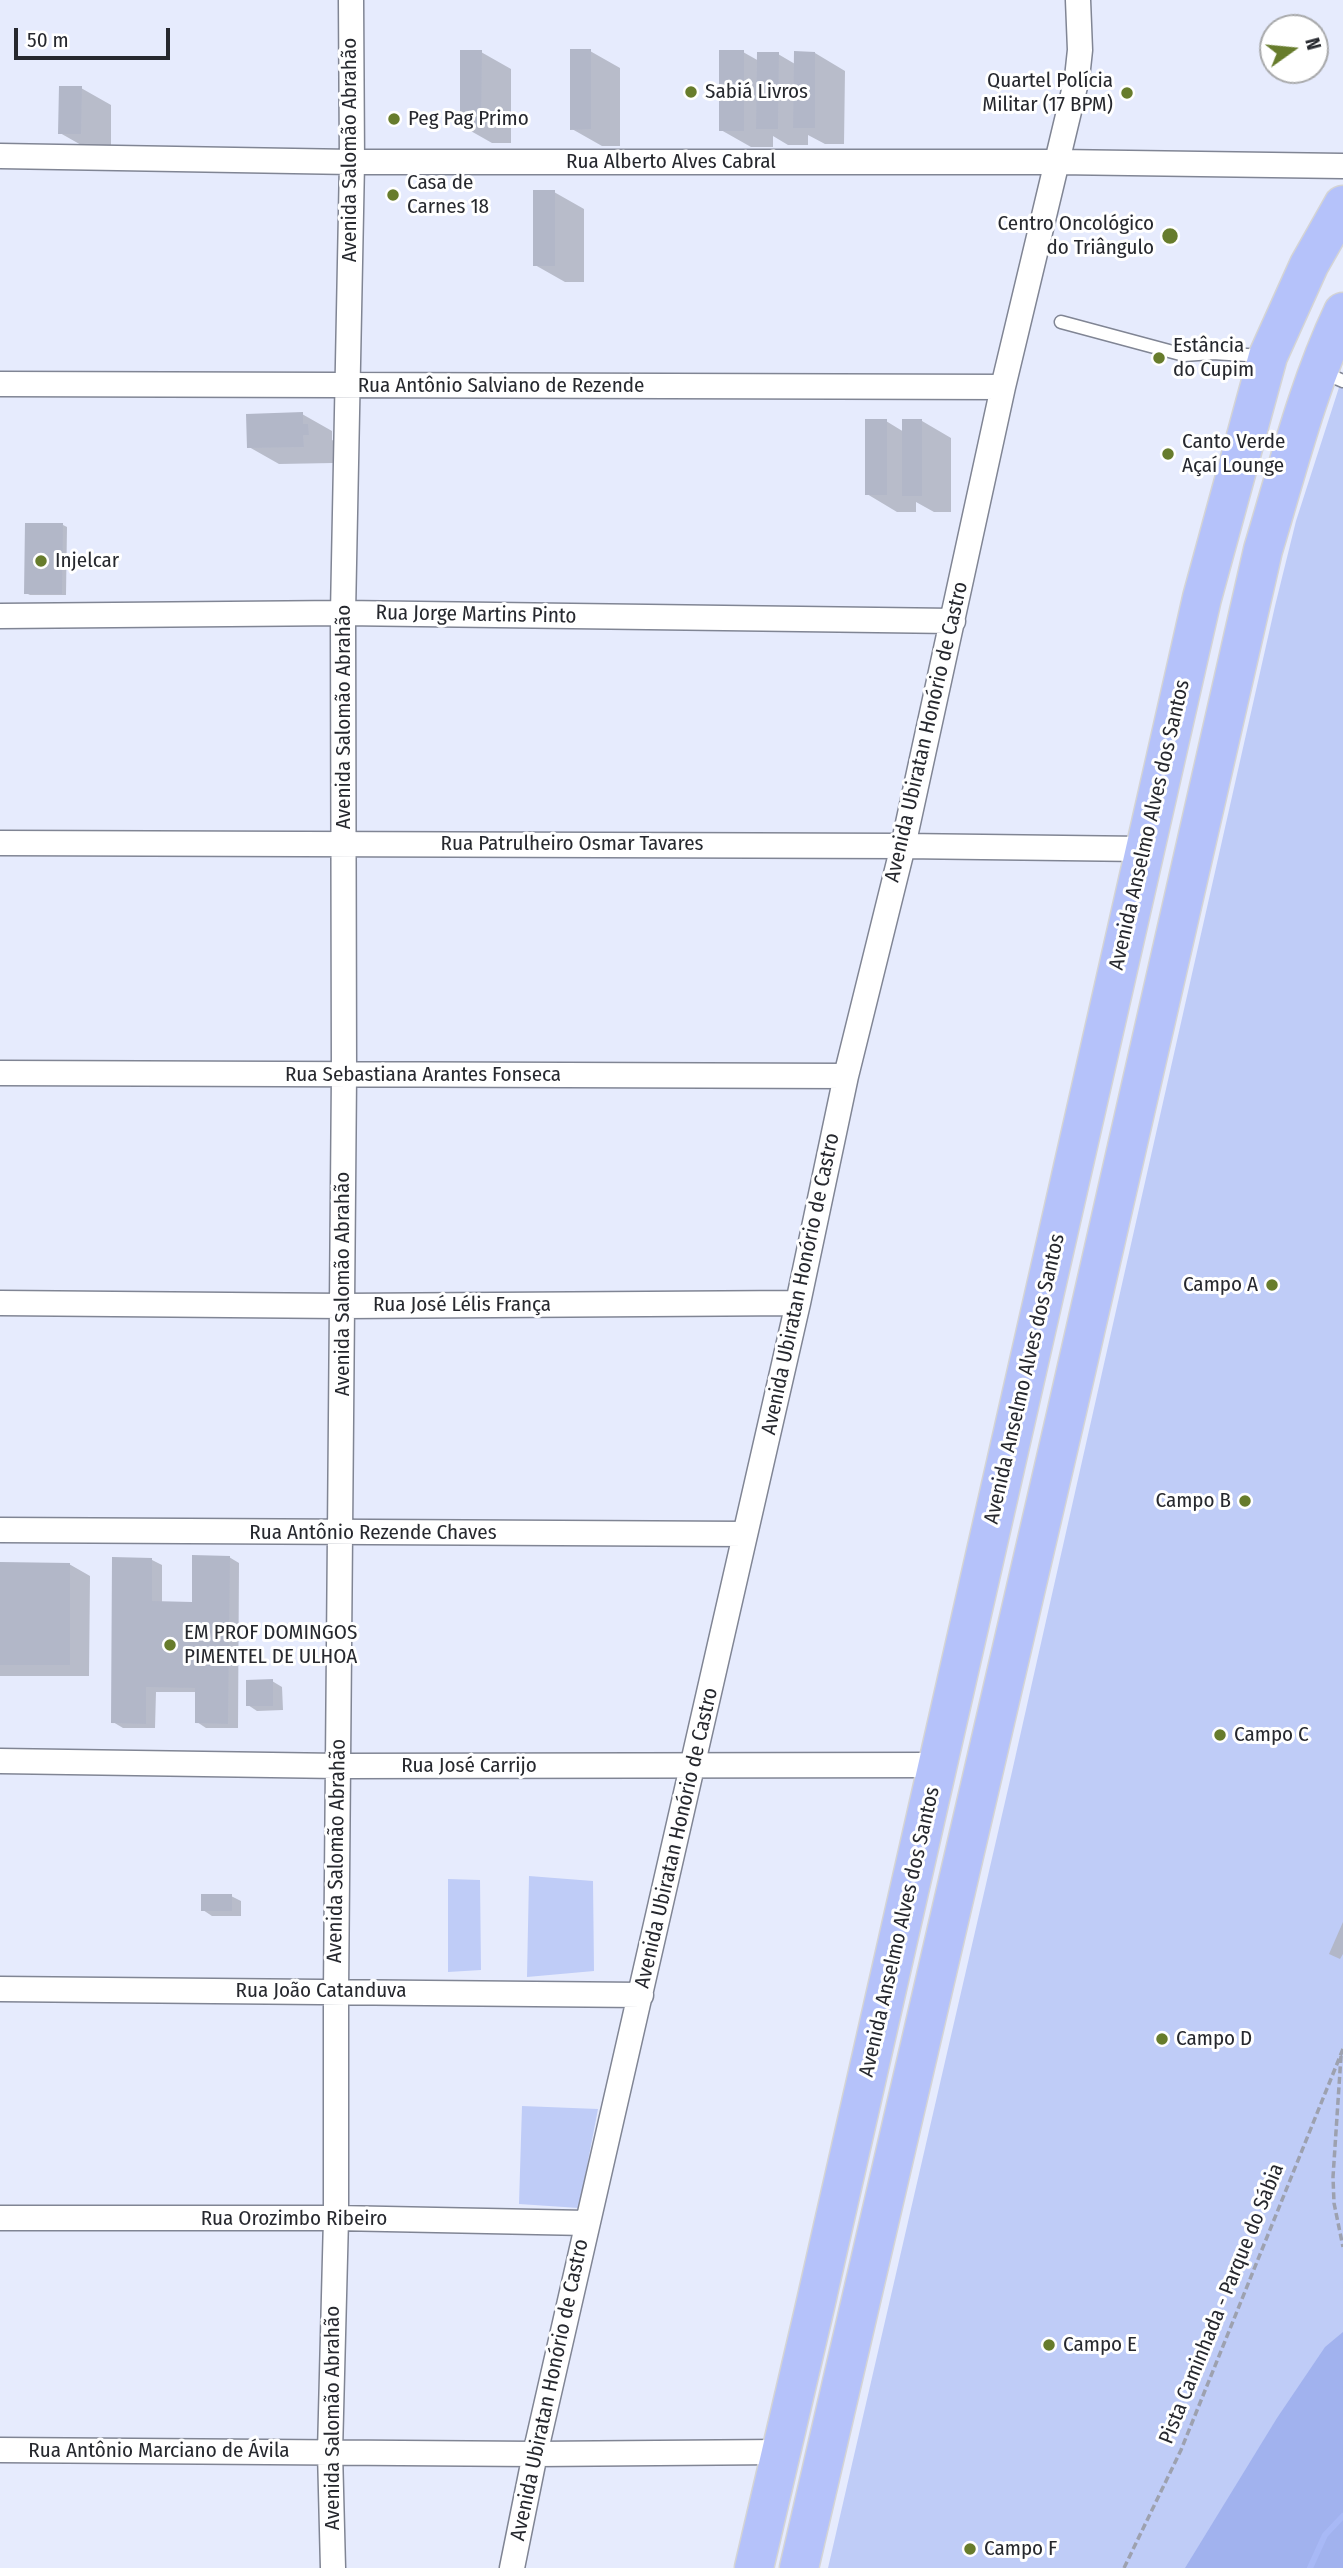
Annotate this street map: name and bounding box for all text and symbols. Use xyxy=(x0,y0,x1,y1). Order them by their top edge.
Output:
scale bar xyxy=(18,14,173,58)
north arrow xyxy=(1259,14,1329,84)
text: 50 m xyxy=(27,27,69,53)
text: N xyxy=(1300,35,1325,52)
street label: Avenida Salomão Abrahão xyxy=(337,38,363,262)
place label: Quartel Polícia Militar (17 BPM) xyxy=(982,68,1113,118)
place label: Sabiá Livros xyxy=(705,79,808,105)
marker: Sabiá Livros xyxy=(683,84,699,100)
marker: Quartel Polícia Militar (17 BPM) xyxy=(1119,85,1135,101)
place label: Peg Pag Primo xyxy=(408,106,529,132)
marker: Peg Pag Primo xyxy=(386,111,402,127)
street label: Rua Alberto Alves Cabral xyxy=(566,149,776,175)
place label: Casa de Carnes 18 xyxy=(407,170,489,220)
marker: Casa de Carnes 18 xyxy=(385,187,401,203)
place label: Centro Oncológico do Triângulo xyxy=(998,211,1154,261)
marker: Centro Oncológico do Triângulo xyxy=(1160,226,1180,246)
place label: Estância do Cupim xyxy=(1173,333,1254,383)
marker: Estância do Cupim xyxy=(1151,350,1167,366)
street label: Rua Antônio Salviano de Rezende xyxy=(358,373,644,399)
place label: Canto Verde Açaí Lounge xyxy=(1182,429,1285,479)
marker: Canto Verde Açaí Lounge xyxy=(1160,446,1176,462)
place label: Injelcar xyxy=(55,548,119,574)
marker: Injelcar xyxy=(33,553,49,569)
street label: Avenida Ubiratan Honório de Castro xyxy=(880,579,974,885)
street label: Rua Jorge Martins Pinto xyxy=(375,601,577,629)
street label: Avenida Salomão Abrahão xyxy=(331,605,357,829)
street label: Avenida Anselmo Alves dos Santos xyxy=(1104,677,1196,973)
street label: Rua Patrulheiro Osmar Tavares xyxy=(441,831,703,857)
street label: Rua Sebastiana Arantes Fonseca xyxy=(285,1062,561,1088)
street label: Avenida Ubiratan Honório de Castro xyxy=(757,1131,845,1437)
street label: Avenida Salomão Abrahão xyxy=(330,1172,356,1396)
street label: Avenida Anselmo Alves dos Santos xyxy=(979,1231,1071,1527)
place label: Campo A xyxy=(1183,1272,1258,1298)
marker: Campo A xyxy=(1264,1277,1280,1293)
street label: Rua José Lélis França xyxy=(373,1292,551,1318)
place label: Campo B xyxy=(1155,1488,1231,1514)
marker: Campo B xyxy=(1237,1493,1253,1509)
street label: Rua Antônio Rezende Chaves xyxy=(249,1520,497,1546)
place label: EM PROF DOMINGOS PIMENTEL DE ULHOA xyxy=(184,1620,357,1670)
marker: EM PROF DOMINGOS PIMENTEL DE ULHOA xyxy=(162,1637,178,1653)
street label: Avenida Ubiratan Honório de Castro xyxy=(630,1685,724,1991)
place label: Campo C xyxy=(1234,1722,1309,1748)
marker: Campo C xyxy=(1212,1727,1228,1743)
street label: Avenida Salomão Abrahão xyxy=(322,1739,352,1963)
street label: Rua José Carrijo xyxy=(401,1753,537,1779)
street label: Avenida Anselmo Alves dos Santos xyxy=(854,1784,946,2080)
street label: Rua João Catanduva xyxy=(236,1978,406,2004)
place label: Campo D xyxy=(1176,2026,1252,2052)
marker: Campo D xyxy=(1154,2031,1170,2047)
street label: Pista Caminhada - Parque do Sábia xyxy=(1154,2160,1290,2448)
street label: Rua Orozimbo Ribeiro xyxy=(201,2206,387,2232)
street label: Avenida Ubiratan Honório de Castro xyxy=(506,2237,594,2543)
street label: Avenida Salomão Abrahão xyxy=(320,2306,346,2530)
place label: Campo E xyxy=(1063,2332,1137,2358)
marker: Campo E xyxy=(1041,2337,1057,2353)
street label: Rua Antônio Marciano de Ávila xyxy=(28,2438,290,2464)
place label: Campo F xyxy=(984,2536,1057,2562)
marker: Campo F xyxy=(962,2541,978,2557)

